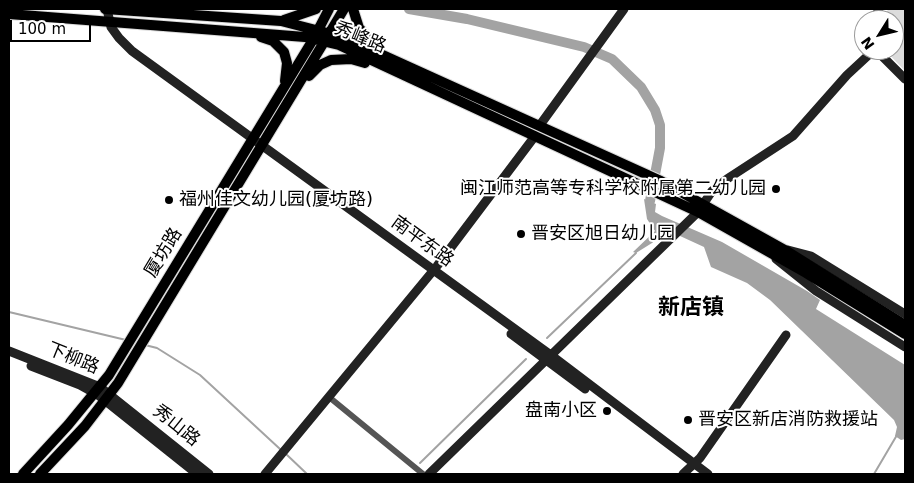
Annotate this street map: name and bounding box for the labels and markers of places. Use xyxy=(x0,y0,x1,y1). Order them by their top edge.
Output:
place label: 闽江师范高等专科学校附属第二幼儿园 xyxy=(460,178,766,200)
marker: 闽江师范高等专科学校附属第二幼儿园 xyxy=(770,183,782,195)
place label: 福州佳文幼儿园(厦坊路) xyxy=(179,189,373,211)
marker: 福州佳文幼儿园(厦坊路) xyxy=(163,194,175,206)
place label: 晋安区旭日幼儿园 xyxy=(531,223,675,245)
marker: 晋安区旭日幼儿园 xyxy=(515,228,527,240)
place label: 盘南小区 xyxy=(525,400,597,422)
marker: 盘南小区 xyxy=(601,405,613,417)
place label: 晋安区新店消防救援站 xyxy=(698,409,878,431)
marker: 晋安区新店消防救援站 xyxy=(682,414,694,426)

